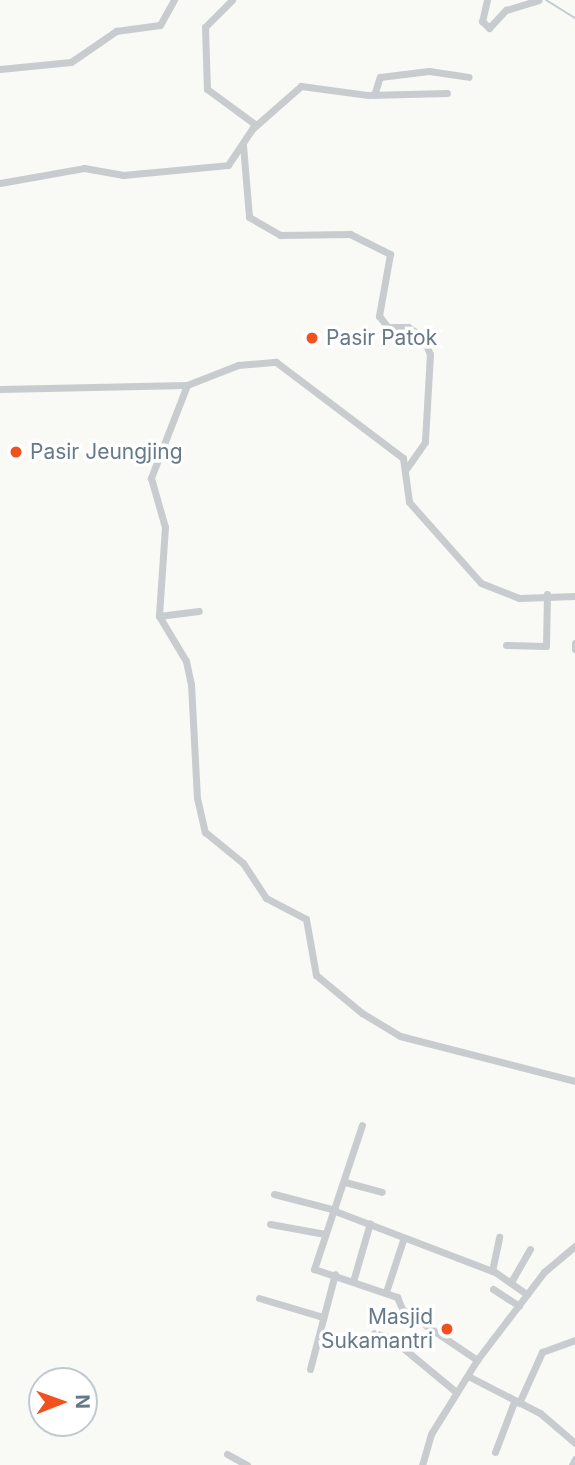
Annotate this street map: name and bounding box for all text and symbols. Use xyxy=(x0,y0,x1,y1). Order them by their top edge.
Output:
place label: Pasir Patok xyxy=(326,325,437,351)
marker: Pasir Patok xyxy=(304,330,320,346)
place label: Pasir Jeungjing xyxy=(30,439,183,465)
marker: Pasir Jeungjing xyxy=(8,444,24,460)
place label: Masjid Sukamantri xyxy=(321,1304,433,1354)
marker: Masjid Sukamantri xyxy=(439,1321,455,1337)
north arrow xyxy=(28,1367,98,1437)
text: N xyxy=(71,1394,94,1409)

